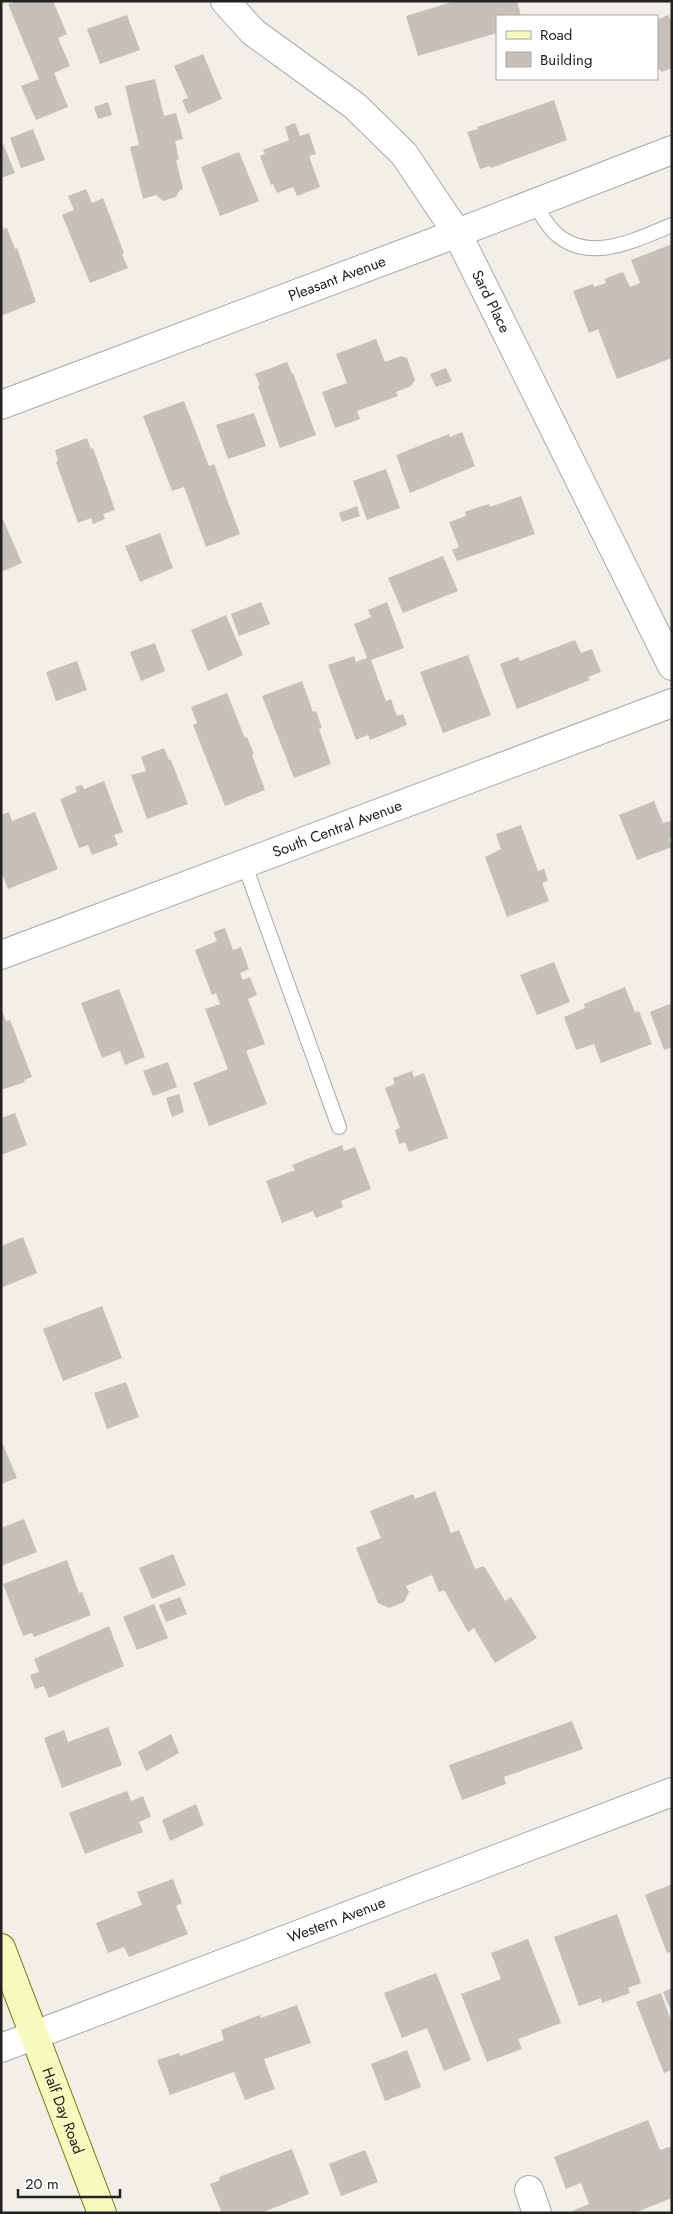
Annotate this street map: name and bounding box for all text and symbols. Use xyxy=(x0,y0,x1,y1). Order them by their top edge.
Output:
legend xyxy=(496,15,658,80)
text: Road xyxy=(540,24,572,46)
text: Building xyxy=(540,49,592,71)
street label: Pleasant Avenue xyxy=(285,250,389,307)
street label: Sard Place xyxy=(466,266,516,337)
street label: South Central Avenue xyxy=(269,794,405,863)
street label: Western Avenue xyxy=(284,1891,389,1949)
street label: Half Day Road xyxy=(36,2064,89,2157)
scale bar xyxy=(18,2166,120,2198)
text: 20 m xyxy=(25,2173,59,2195)

